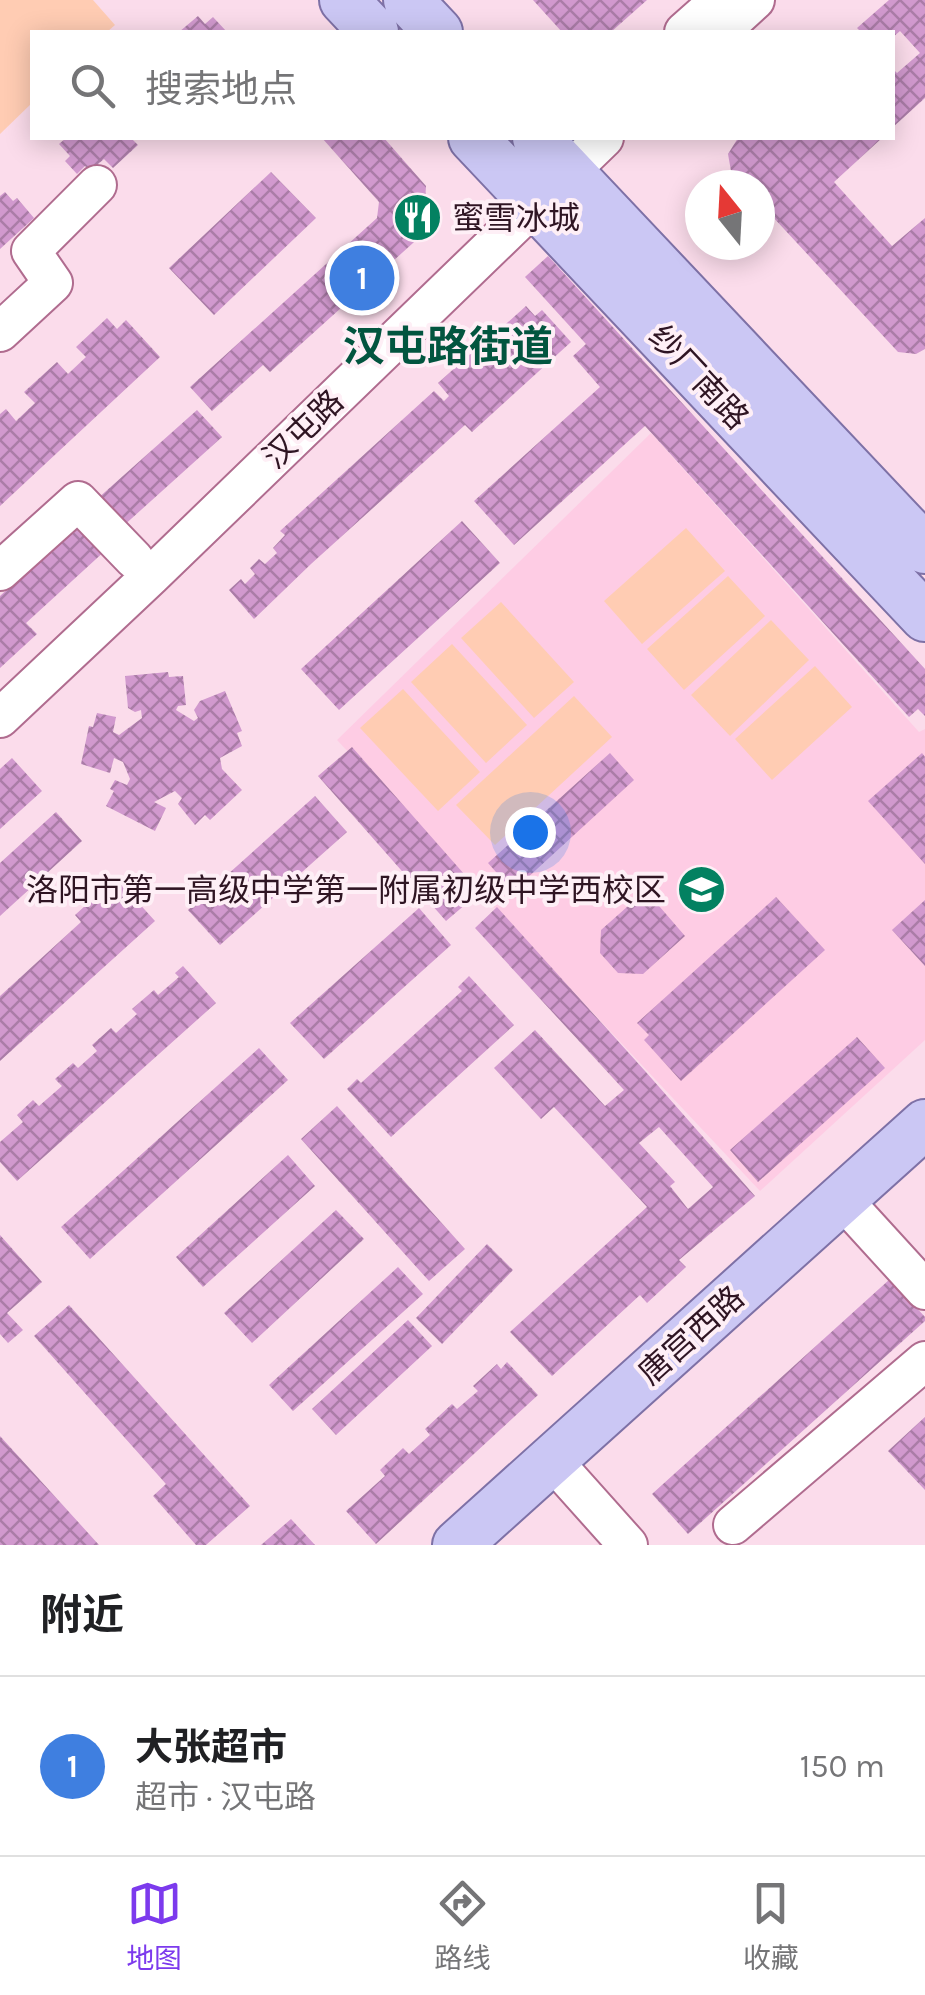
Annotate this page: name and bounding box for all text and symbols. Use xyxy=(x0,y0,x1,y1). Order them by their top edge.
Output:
search box xyxy=(30,30,895,140)
icon: search xyxy=(65,58,120,113)
text: 搜索地点 xyxy=(145,67,297,112)
north arrow xyxy=(685,170,775,260)
restaurant icon: 蜜雪冰城 xyxy=(391,192,443,244)
place label: 蜜雪冰城 xyxy=(452,200,580,237)
pin: 1 xyxy=(330,240,394,316)
street label: 纱厂南路 xyxy=(641,318,756,437)
district label: 汉屯路街道 xyxy=(343,322,553,372)
street label: 汉屯路 xyxy=(256,383,351,476)
your location xyxy=(505,807,556,858)
school or university icon: 洛阳市第一高级中学第一附属初级中学西校区 xyxy=(675,864,727,916)
place label: 洛阳市第一高级中学第一附属初级中学西校区 xyxy=(26,872,666,909)
street label: 唐宫西路 xyxy=(631,1279,751,1392)
text: 附近 xyxy=(40,1590,124,1640)
text: 大张超市 xyxy=(135,1725,287,1770)
text: 1 xyxy=(67,1748,78,1785)
text: 150 m xyxy=(800,1748,885,1785)
text: 超市 · 汉屯路 xyxy=(135,1779,316,1816)
tab: 地图 xyxy=(126,1876,182,1976)
tab: 路线 xyxy=(434,1876,491,1976)
tab: 收藏 xyxy=(743,1876,799,1976)

